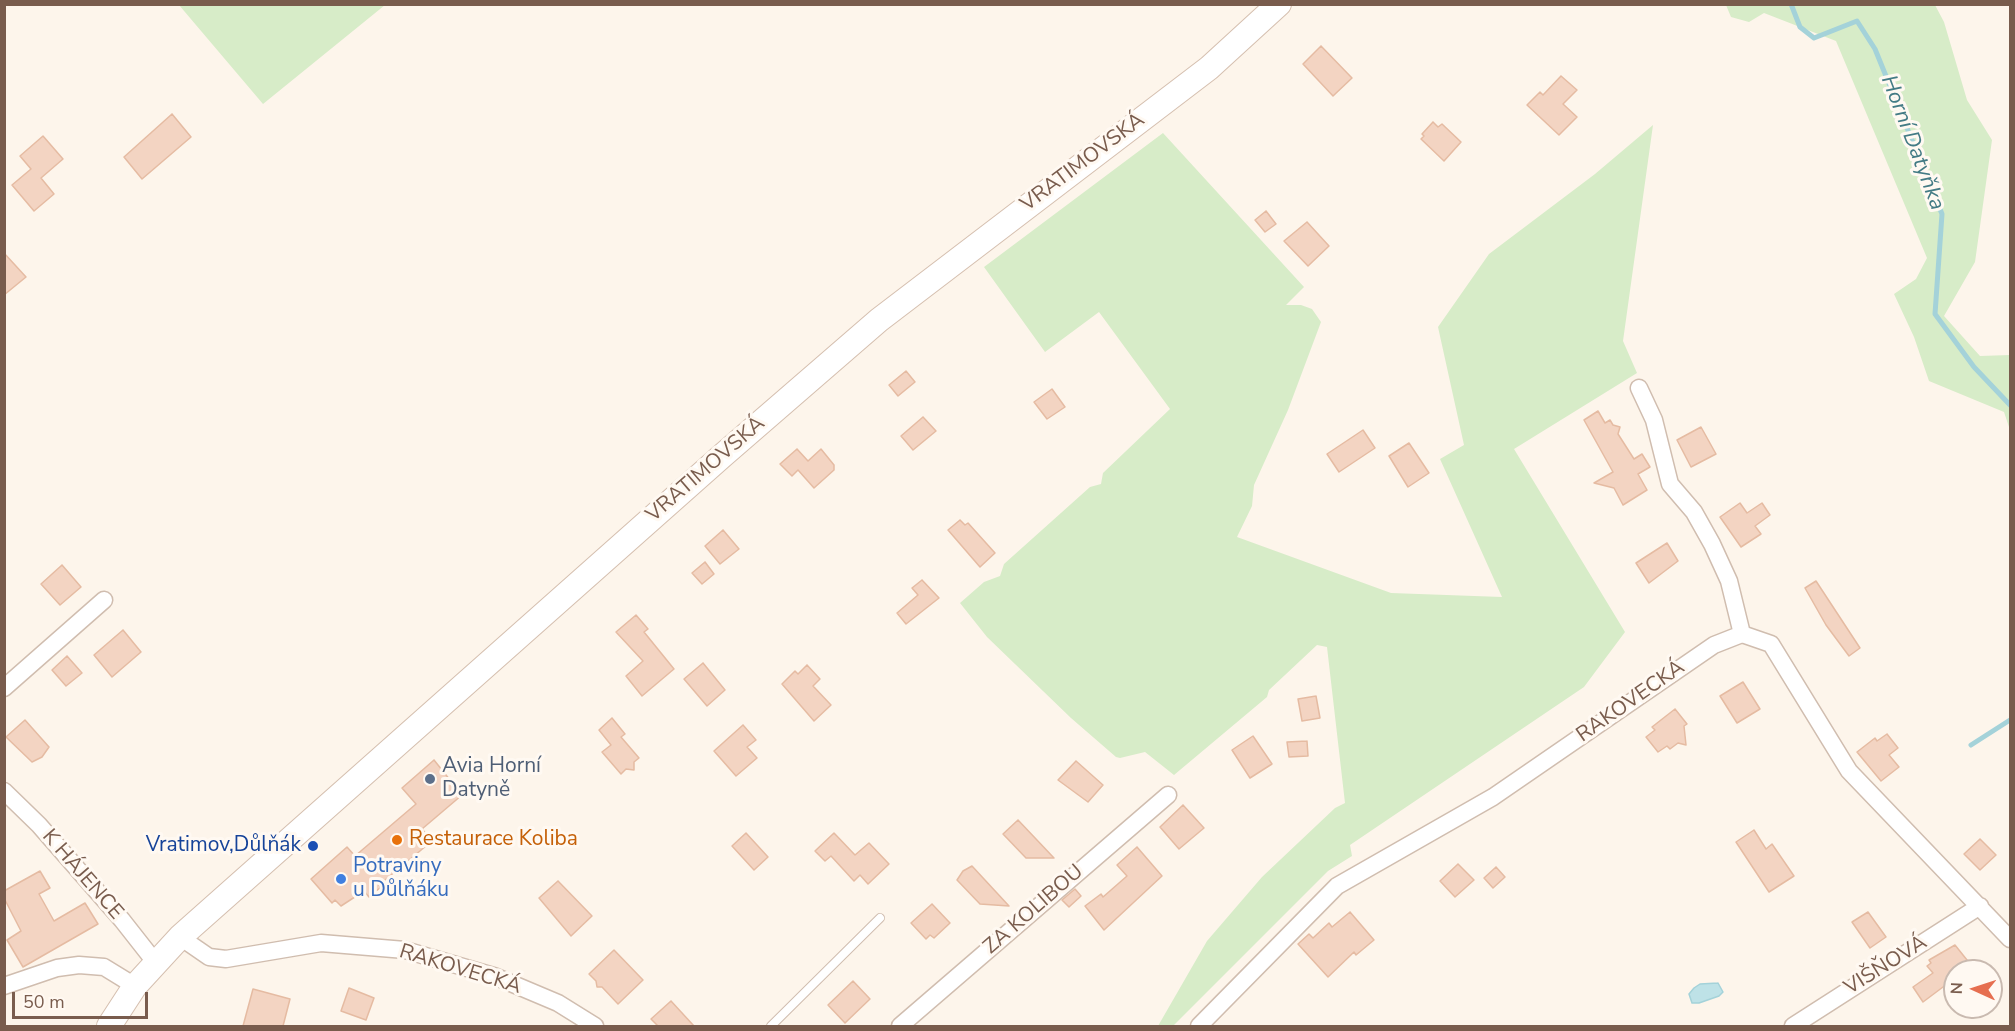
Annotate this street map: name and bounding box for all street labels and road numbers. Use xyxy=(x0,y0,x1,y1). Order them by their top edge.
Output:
street label: VRATIMOVSKÁ xyxy=(1016,108,1150,218)
street label: VRATIMOVSKÁ xyxy=(642,412,770,528)
street label: RAKOVECKÁ xyxy=(1572,656,1690,748)
street label: K HÁJENCE xyxy=(36,825,128,925)
street label: ZA KOLIBOU xyxy=(979,860,1089,960)
street label: VIŠŇOVÁ xyxy=(1840,931,1932,1001)
street label: RAKOVECKÁ xyxy=(396,940,524,1000)

